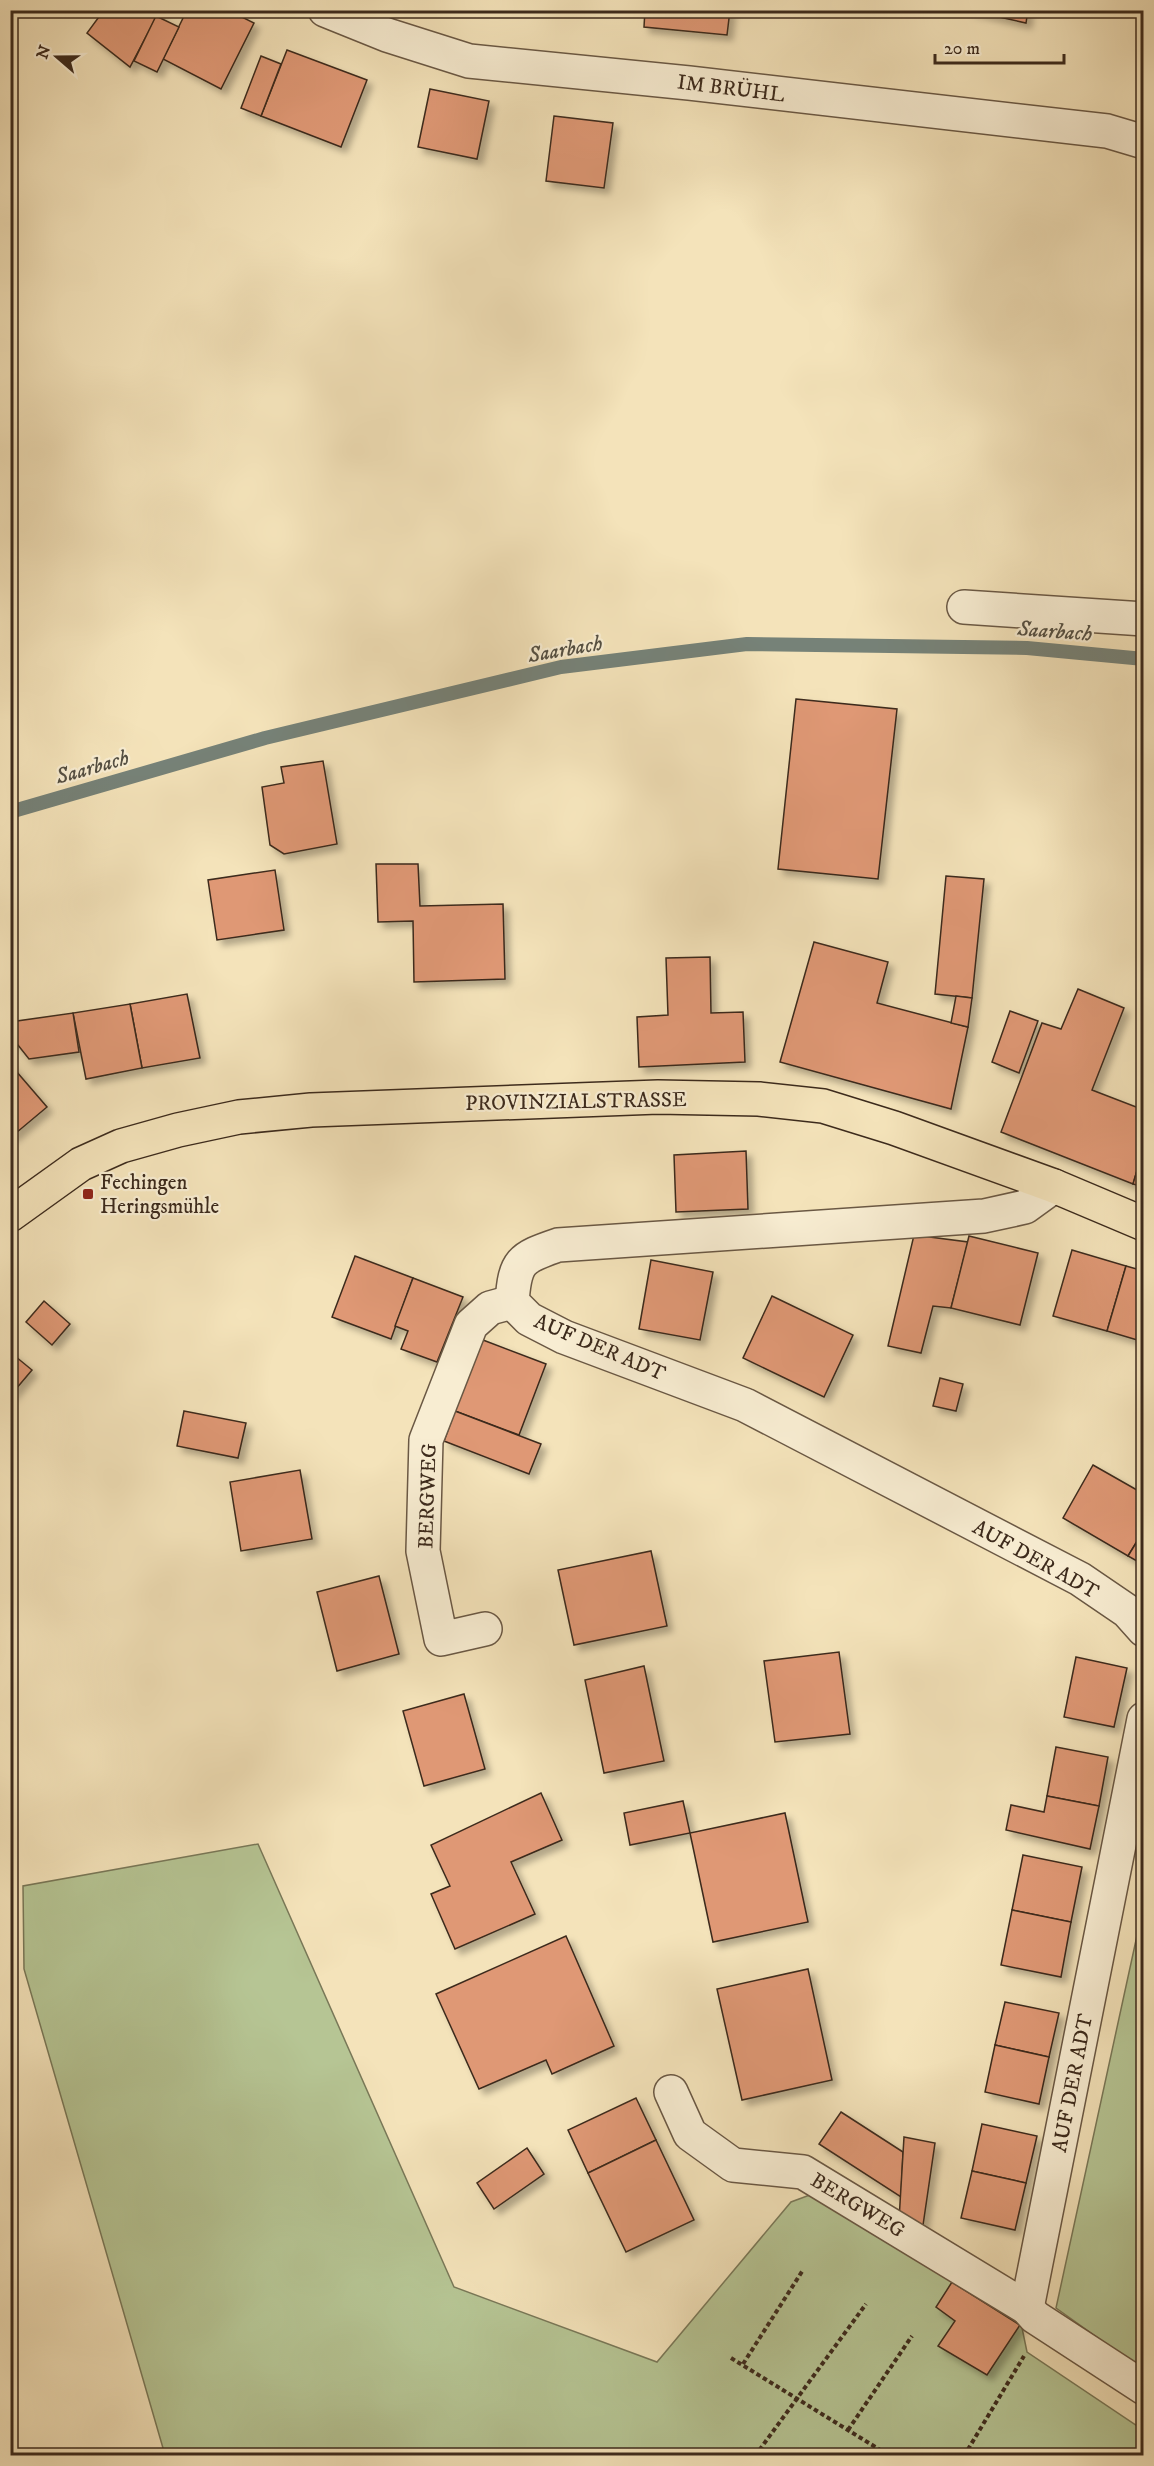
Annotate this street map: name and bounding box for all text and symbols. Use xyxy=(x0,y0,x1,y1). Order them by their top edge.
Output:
north arrow xyxy=(27,27,87,87)
scale bar xyxy=(935,27,1064,65)
text: 20 m xyxy=(944,38,980,60)
text: N xyxy=(32,43,55,62)
street label: IM BRÜHL xyxy=(676,69,786,108)
water label: Saarbach xyxy=(1015,615,1093,648)
water label: Saarbach xyxy=(525,630,605,669)
water label: Saarbach xyxy=(52,744,132,791)
street label: PROVINZIALSTRASSE xyxy=(465,1087,687,1117)
place label: Fechingen Heringsmühle xyxy=(100,1170,220,1220)
marker: Fechingen Heringsmühle xyxy=(81,1187,95,1201)
street label: AUF DER ADT xyxy=(530,1309,669,1387)
street label: BERGWEG xyxy=(413,1443,443,1549)
street label: AUF DER ADT xyxy=(968,1515,1103,1605)
street label: AUF DER ADT xyxy=(1047,2012,1099,2155)
street label: BERGWEG xyxy=(806,2168,910,2244)

